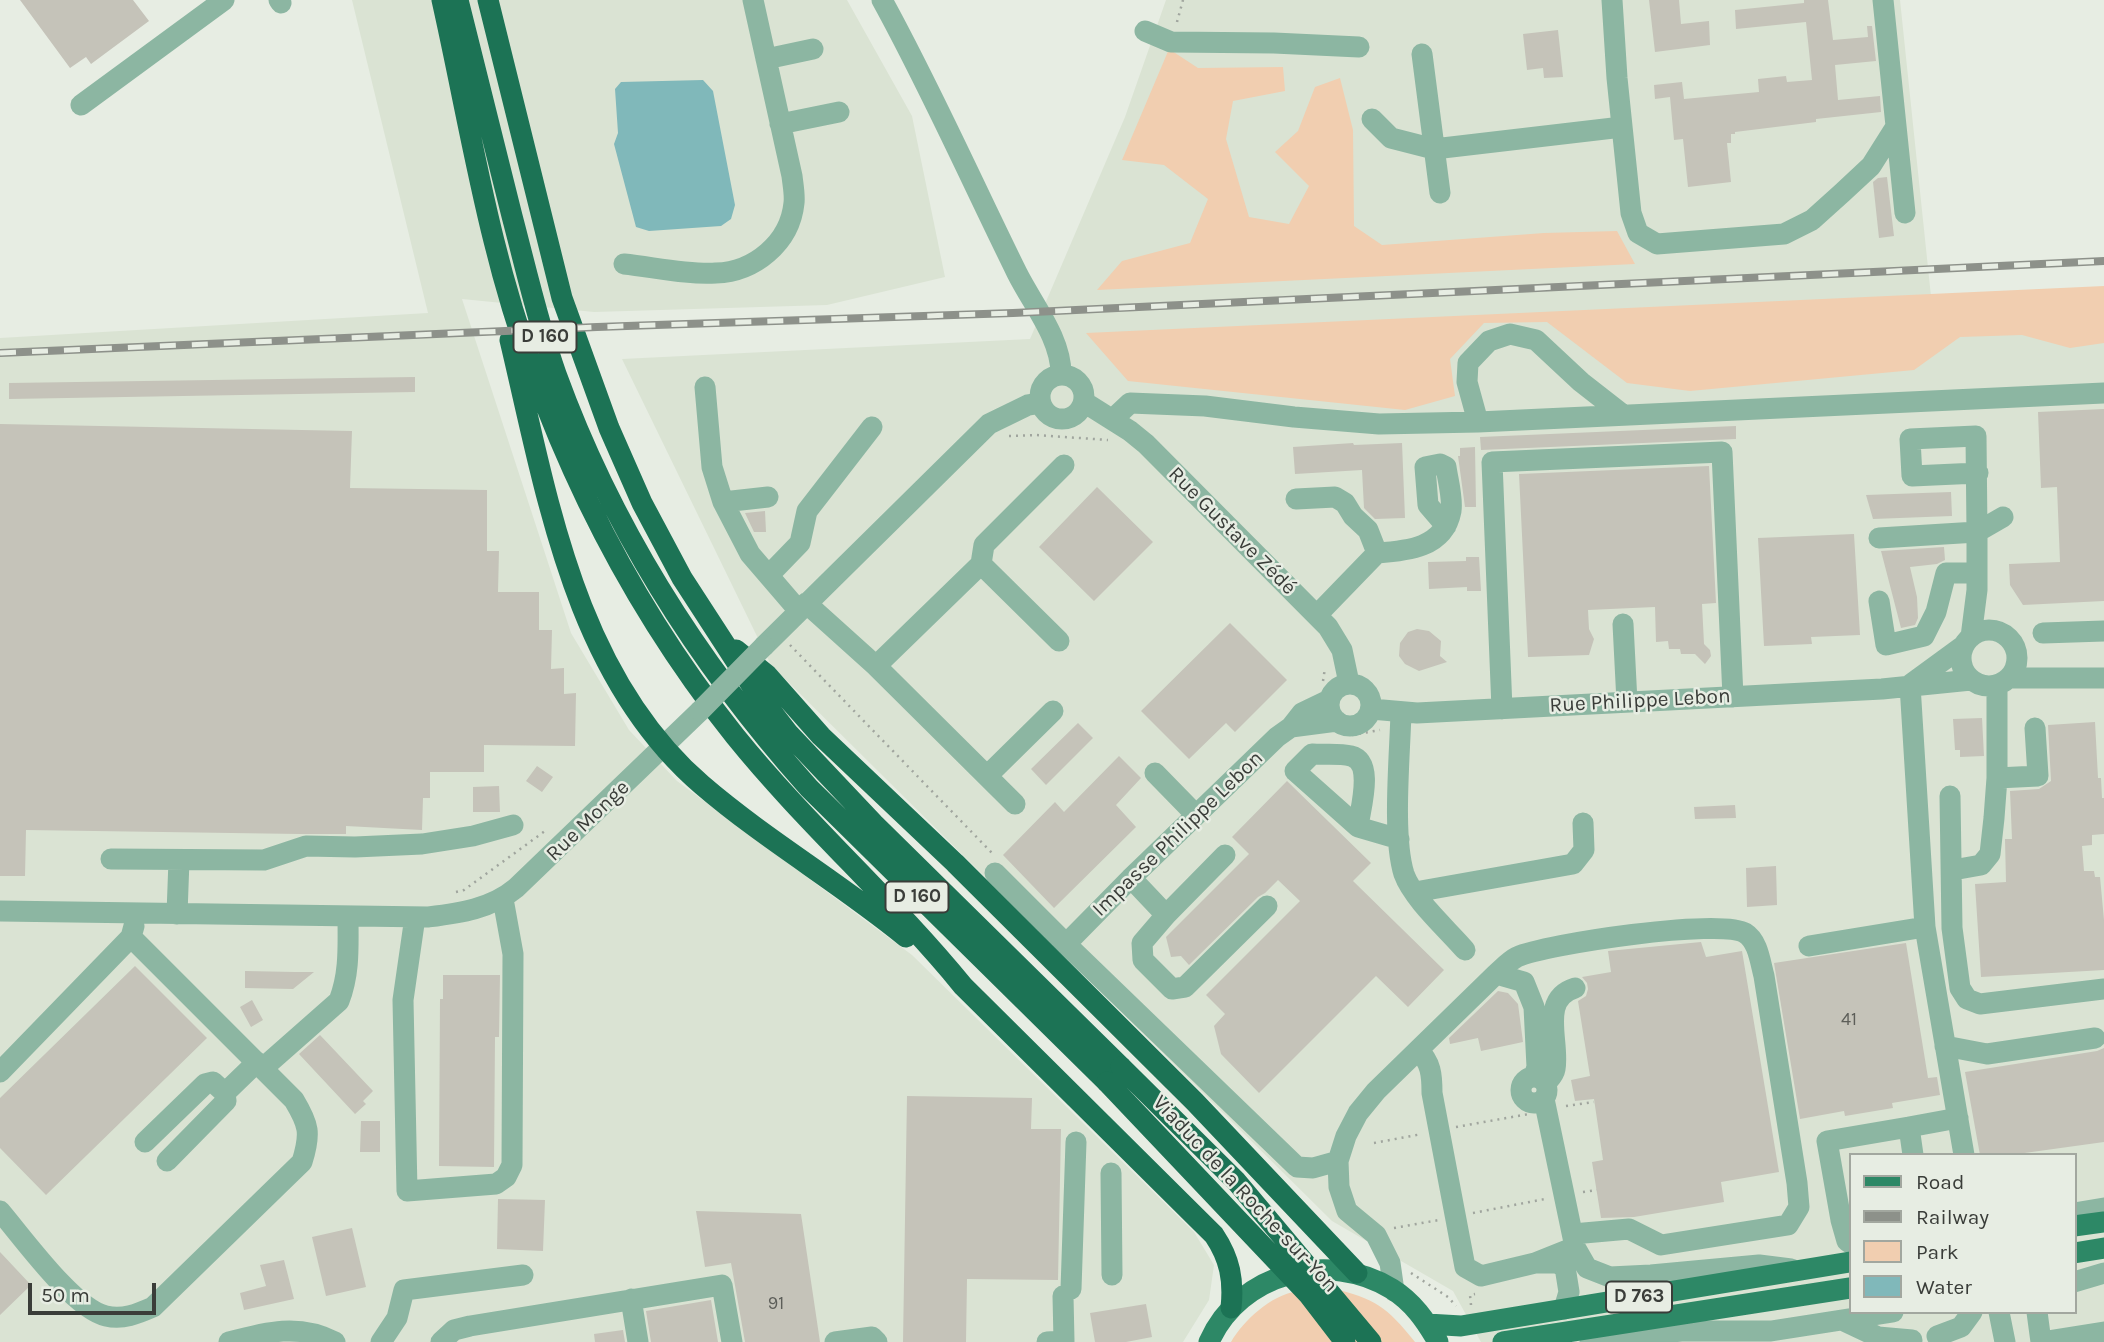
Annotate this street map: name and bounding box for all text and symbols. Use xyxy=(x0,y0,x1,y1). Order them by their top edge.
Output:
road number: D 160 xyxy=(514,322,576,352)
street label: Rue Gustave Zédé xyxy=(1163,462,1301,600)
street label: Rue Philippe Lebon xyxy=(1549,684,1731,718)
street label: Impasse Philippe Lebon xyxy=(1087,746,1269,922)
street label: Rue Monge xyxy=(541,775,635,867)
road number: D 160 xyxy=(886,882,948,912)
house number: 41 xyxy=(1841,1009,1857,1031)
street label: Viaduc de la Roche-sur-Yon xyxy=(1147,1090,1343,1298)
legend xyxy=(1848,1153,2076,1314)
text: Road xyxy=(1916,1170,1964,1194)
text: Railway xyxy=(1916,1205,1989,1229)
text: Park xyxy=(1916,1240,1959,1264)
scale bar xyxy=(32,1268,159,1312)
text: Water xyxy=(1916,1275,1972,1299)
road number: D 763 xyxy=(1606,1282,1672,1312)
text: 50 m xyxy=(41,1283,90,1307)
house number: 91 xyxy=(768,1293,784,1315)

